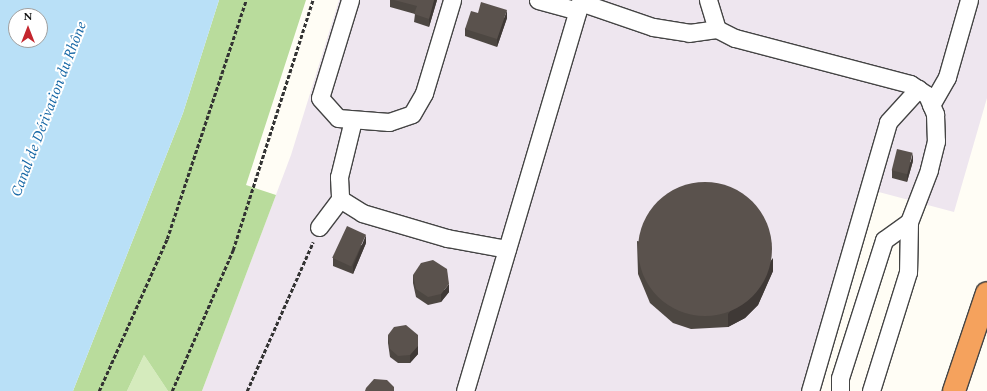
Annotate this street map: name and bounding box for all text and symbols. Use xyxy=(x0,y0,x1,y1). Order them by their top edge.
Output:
north arrow xyxy=(8,8,48,48)
text: N xyxy=(24,8,32,25)
water label: Canal de Dérivation du Rhône xyxy=(7,19,91,199)

